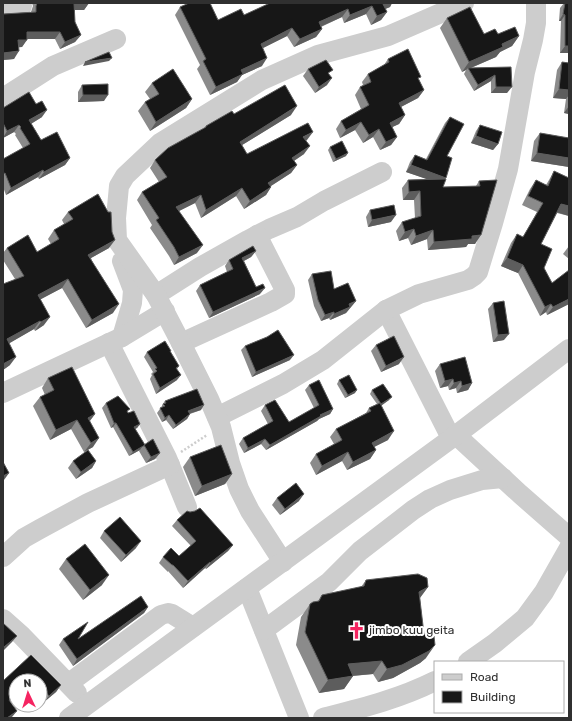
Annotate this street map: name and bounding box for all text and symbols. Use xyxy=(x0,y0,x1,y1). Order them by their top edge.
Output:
church icon: jimbo kuu geita xyxy=(346,620,366,640)
place label: jimbo kuu geita xyxy=(368,623,454,637)
legend xyxy=(434,661,564,713)
text: Road xyxy=(470,670,498,684)
north arrow xyxy=(8,673,48,713)
text: N xyxy=(23,677,32,690)
text: Building xyxy=(470,690,516,704)

